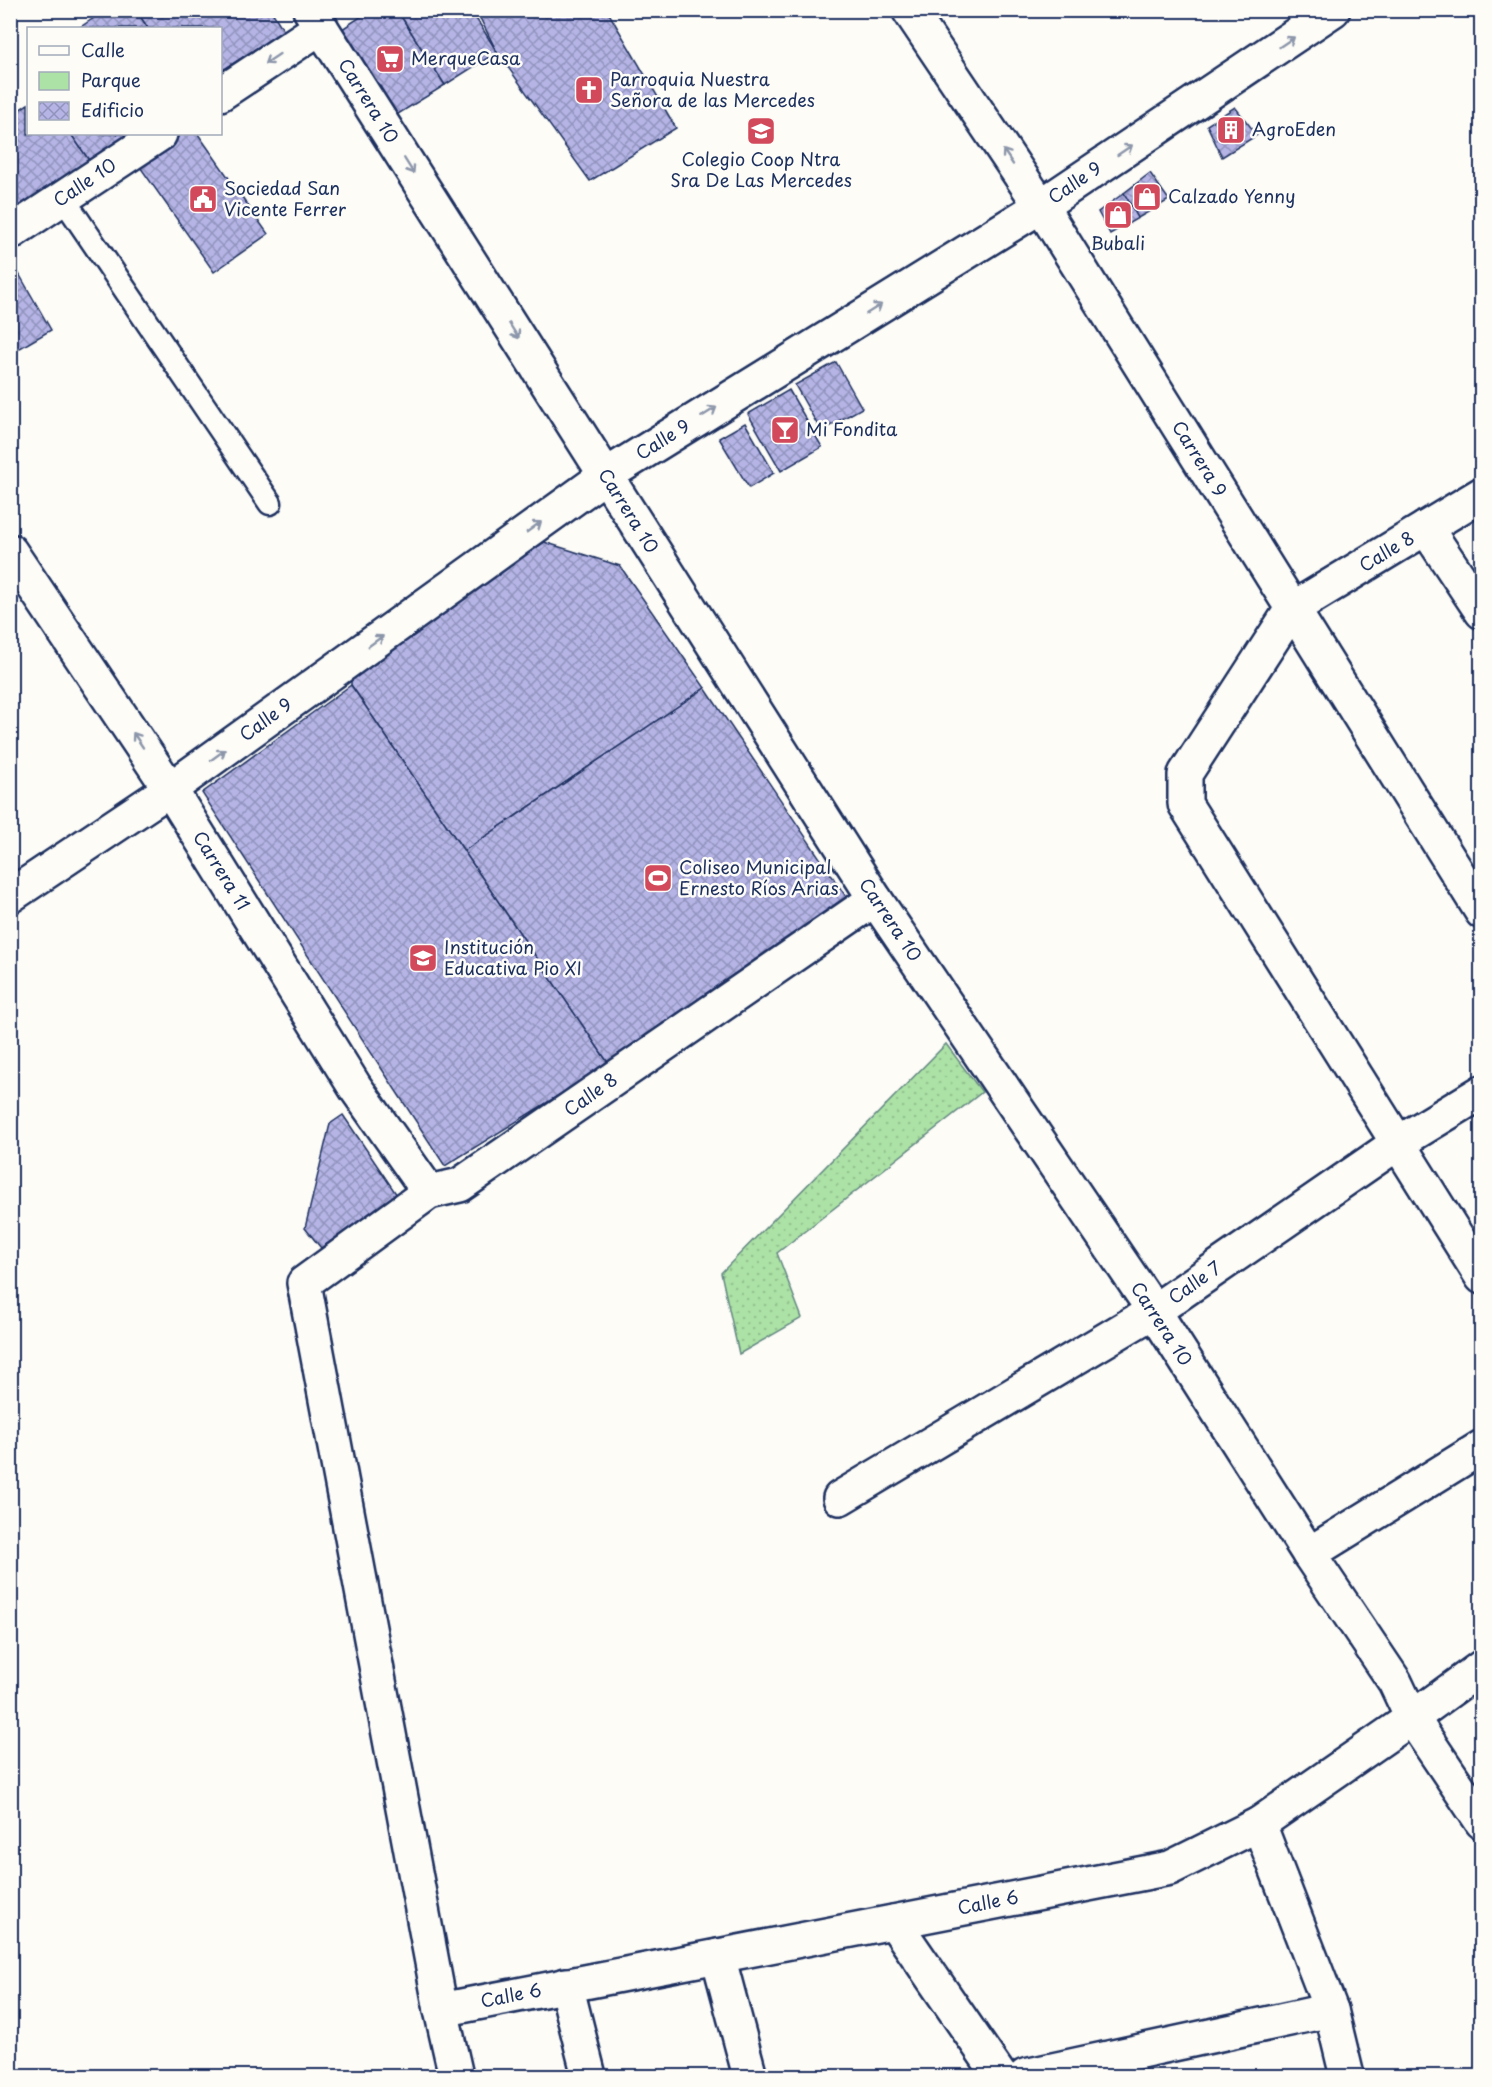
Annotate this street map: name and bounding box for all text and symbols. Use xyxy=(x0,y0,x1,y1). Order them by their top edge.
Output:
legend xyxy=(27,27,222,135)
text: Calle xyxy=(81,36,125,63)
one-way arrow xyxy=(1278,36,1295,48)
supermarket icon: MerqueCasa xyxy=(374,43,406,75)
place label: MerqueCasa xyxy=(411,44,521,71)
one-way arrow xyxy=(265,53,281,65)
street label: Carrera 10 xyxy=(333,53,406,148)
place label: Parroquia Nuestra Señora de las Mercedes xyxy=(610,65,815,113)
text: Parque xyxy=(81,66,141,93)
church icon: Parroquia Nuestra Señora de las Mercedes xyxy=(573,74,605,106)
text: Edificio xyxy=(81,96,144,123)
building icon: AgroEden xyxy=(1215,114,1247,146)
school or university icon: Colegio Coop Ntra Sra De Las Mercedes xyxy=(745,115,777,147)
place label: AgroEden xyxy=(1252,115,1336,142)
one-way arrow xyxy=(1116,144,1132,156)
place label: Colegio Coop Ntra Sra De Las Mercedes xyxy=(670,145,852,193)
one-way arrow xyxy=(1002,150,1014,166)
street label: Calle 10 xyxy=(47,151,121,213)
street label: Calle 9 xyxy=(1042,154,1106,210)
one-way arrow xyxy=(404,157,416,174)
place label: Sociedad San Vicente Ferrer xyxy=(224,174,347,222)
shop icon: Calzado Yenny xyxy=(1131,181,1163,213)
place label: Calzado Yenny xyxy=(1168,182,1296,209)
public building icon: Sociedad San Vicente Ferrer xyxy=(187,183,219,215)
shop icon: Bubali xyxy=(1102,199,1134,231)
place label: Bubali xyxy=(1091,229,1145,256)
one-way arrow xyxy=(865,302,882,314)
one-way arrow xyxy=(508,322,520,339)
one-way arrow xyxy=(700,405,717,417)
street label: Calle 9 xyxy=(630,411,695,466)
bar icon: Mi Fondita xyxy=(769,414,801,446)
place label: Mi Fondita xyxy=(806,415,898,442)
street label: Carrera 9 xyxy=(1166,415,1234,501)
street label: Carrera 10 xyxy=(593,463,666,558)
one-way arrow xyxy=(526,521,542,533)
street label: Calle 8 xyxy=(1353,524,1419,578)
one-way arrow xyxy=(367,635,383,647)
street label: Calle 9 xyxy=(233,690,297,747)
one-way arrow xyxy=(131,732,144,749)
one-way arrow xyxy=(209,749,225,761)
street label: Carrera 11 xyxy=(187,825,257,915)
place label: Coliseo Municipal Ernesto Ríos Arias xyxy=(679,853,839,901)
sports icon: Coliseo Municipal Ernesto Ríos Arias xyxy=(642,862,674,894)
street label: Carrera 10 xyxy=(853,872,929,966)
place label: Institución Educativa Pio XI xyxy=(444,933,582,981)
school or university icon: Institución Educativa Pio XI xyxy=(407,942,439,974)
street label: Calle 8 xyxy=(558,1065,623,1122)
street label: Calle 7 xyxy=(1162,1254,1226,1310)
street label: Carrera 10 xyxy=(1125,1276,1200,1371)
street label: Calle 6 xyxy=(955,1882,1020,1921)
street label: Calle 6 xyxy=(478,1975,543,2014)

